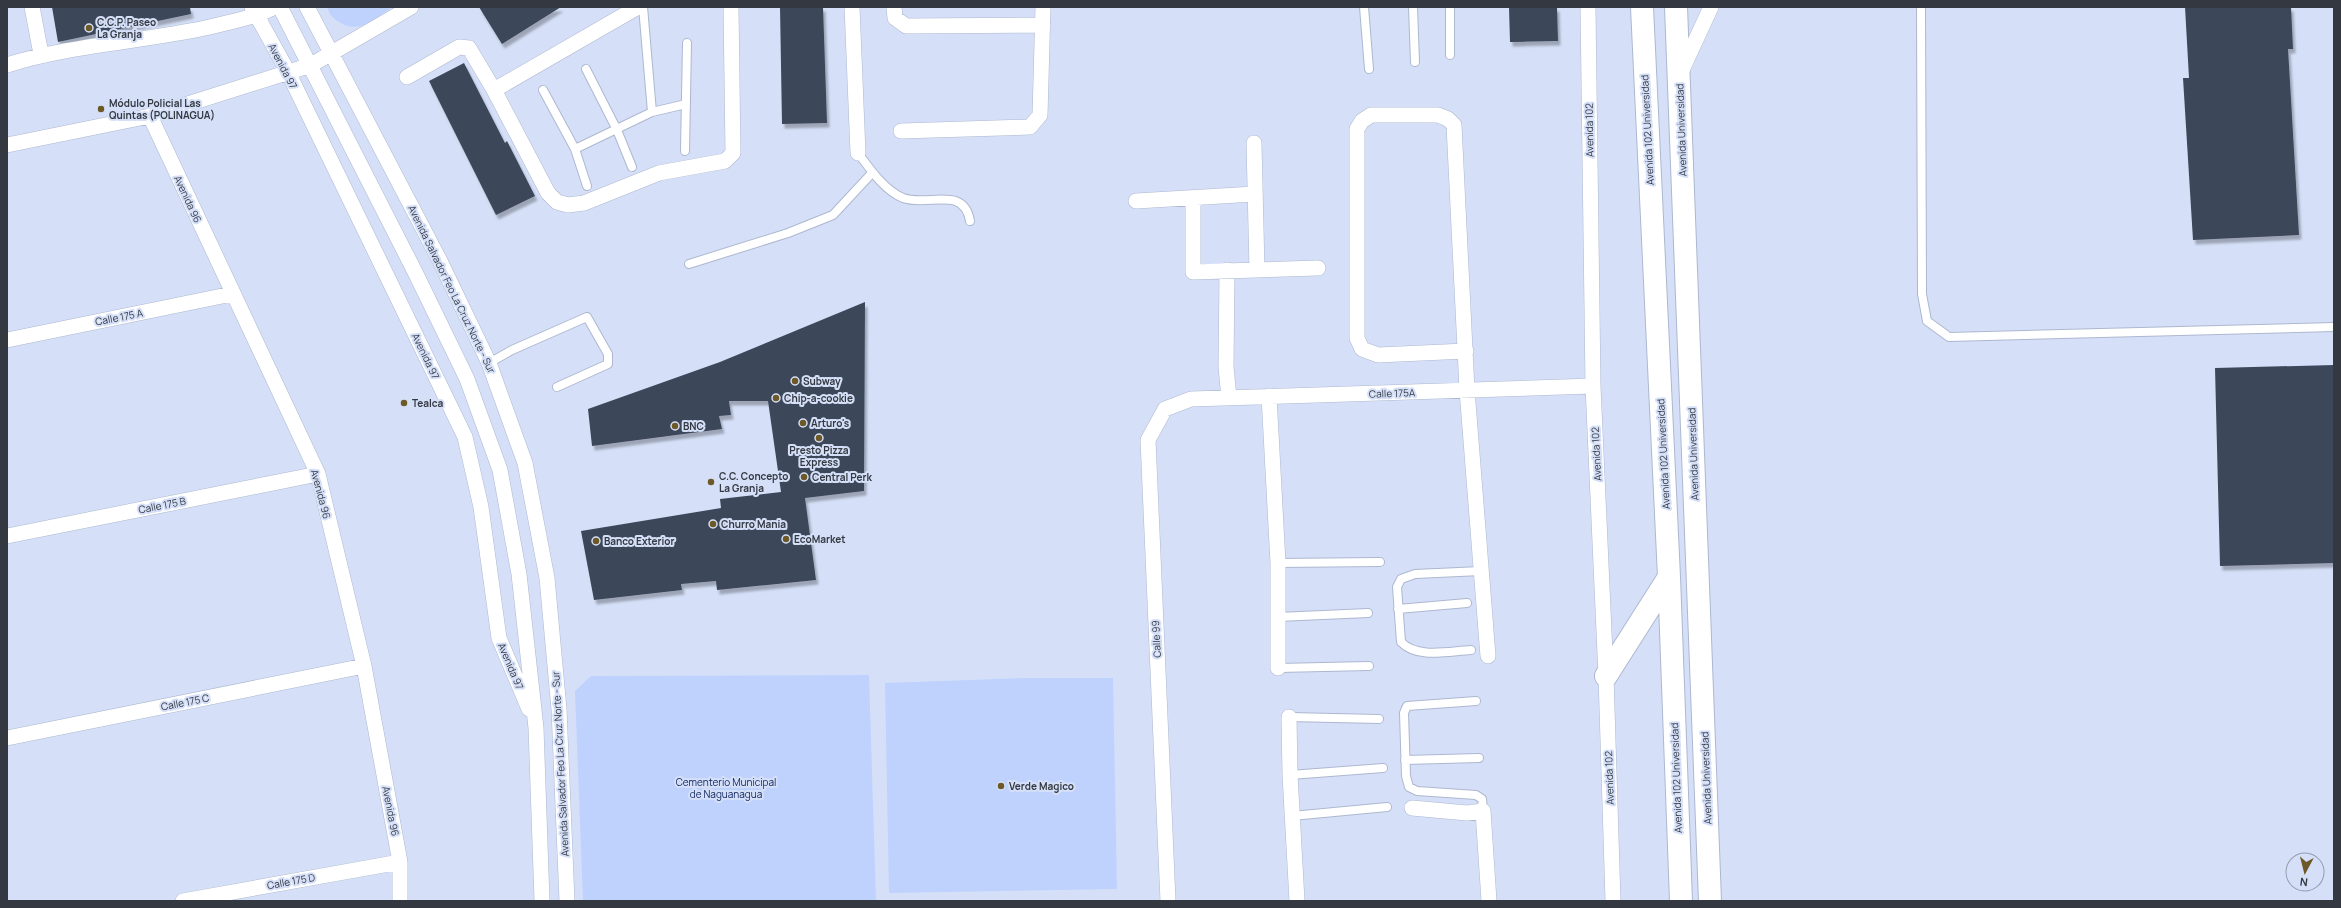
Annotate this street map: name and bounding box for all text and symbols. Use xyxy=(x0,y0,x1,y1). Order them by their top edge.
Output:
place label: C.C.P. Paseo La Granja xyxy=(97,15,156,41)
marker: C.C.P. Paseo La Granja xyxy=(84,23,94,33)
street label: Avenida 97 xyxy=(265,41,301,91)
street label: Avenida 102 Universidad xyxy=(1637,74,1657,185)
street label: Avenida Universidad xyxy=(1672,83,1690,177)
place label: Módulo Policial Las Quintas (POLINAGUA) xyxy=(109,96,215,122)
street label: Avenida 102 xyxy=(1582,103,1596,157)
marker: Módulo Policial Las Quintas (POLINAGUA) xyxy=(96,104,106,114)
street label: Avenida 96 xyxy=(171,173,205,225)
street label: Avenida Salvador Feo La Cruz Norte - Sur xyxy=(405,203,499,376)
street label: Calle 175 A xyxy=(94,305,145,328)
street label: Avenida 97 xyxy=(409,331,443,381)
place label: Subway xyxy=(803,374,841,388)
marker: Subway xyxy=(790,376,800,386)
street label: Calle 175A xyxy=(1369,385,1416,401)
place label: Chip-a-cookie xyxy=(784,391,853,405)
marker: Chip-a-cookie xyxy=(771,393,781,403)
place label: Tealca xyxy=(412,396,443,410)
marker: Tealca xyxy=(399,398,409,408)
street label: Avenida 102 Universidad xyxy=(1653,398,1673,509)
street label: Avenida Universidad xyxy=(1684,407,1702,501)
place label: Arturo's xyxy=(811,416,850,430)
marker: Arturo's xyxy=(798,418,808,428)
place label: BNC xyxy=(683,419,704,433)
marker: BNC xyxy=(670,421,680,431)
street label: Avenida 102 xyxy=(1588,426,1604,481)
marker: Presto Pizza Express xyxy=(814,433,824,443)
place label: Presto Pizza Express xyxy=(789,443,849,469)
street label: Avenida 96 xyxy=(308,468,334,520)
place label: C.C. Concepto La Granja xyxy=(719,469,788,495)
place label: Central Perk xyxy=(812,470,873,484)
marker: Central Perk xyxy=(799,472,809,482)
marker: C.C. Concepto La Granja xyxy=(706,477,716,487)
street label: Calle 175 B xyxy=(137,494,187,516)
place label: Churro Mania xyxy=(721,517,786,531)
marker: Churro Mania xyxy=(708,519,718,529)
place label: EcoMarket xyxy=(794,532,846,546)
place label: Banco Exterior xyxy=(604,534,674,548)
marker: EcoMarket xyxy=(781,534,791,544)
marker: Banco Exterior xyxy=(591,536,601,546)
street label: Calle 99 xyxy=(1148,620,1164,658)
street label: Avenida 97 xyxy=(495,641,527,691)
street label: Avenida Salvador Feo La Cruz Norte - Sur xyxy=(548,671,572,857)
street label: Calle 175 C xyxy=(160,690,210,714)
street label: Avenida 102 Universidad xyxy=(1667,723,1685,833)
street label: Avenida Universidad xyxy=(1697,731,1715,825)
street label: Avenida 102 xyxy=(1601,750,1617,805)
park label: Cementerio Municipal de Naguanagua xyxy=(676,775,776,801)
place label: Verde Magico xyxy=(1009,779,1074,793)
marker: Verde Magico xyxy=(996,781,1006,791)
street label: Avenida 96 xyxy=(379,785,403,837)
north arrow xyxy=(2285,852,2325,892)
street label: Calle 175 D xyxy=(266,870,316,892)
text: N xyxy=(2299,874,2309,890)

